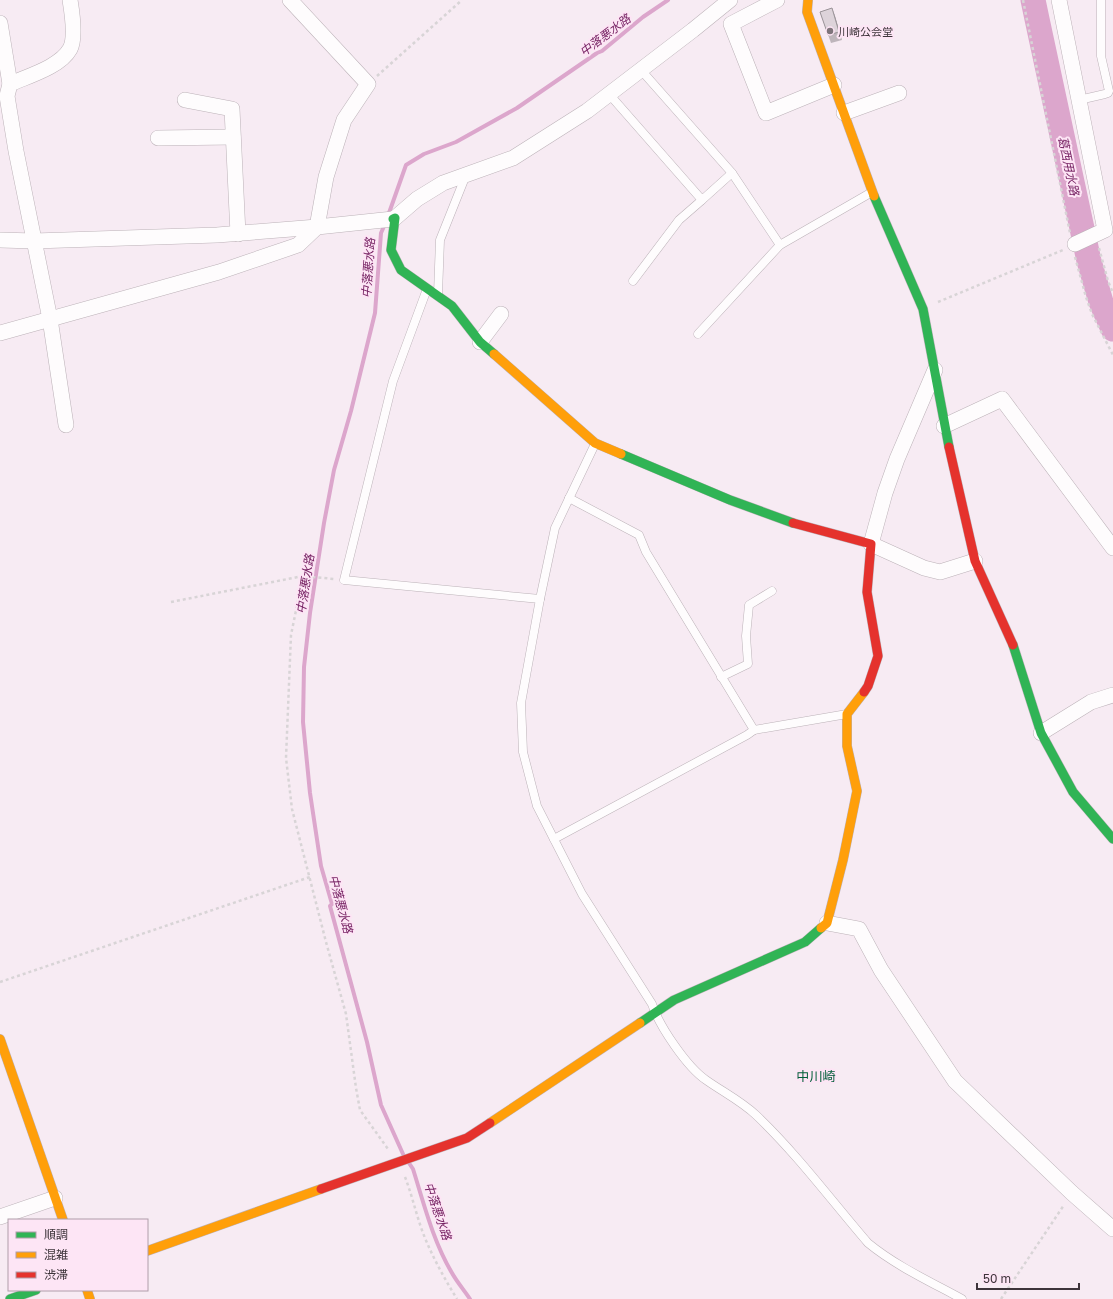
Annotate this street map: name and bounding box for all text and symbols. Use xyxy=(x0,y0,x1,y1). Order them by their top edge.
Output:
water label: 中落悪水路 xyxy=(577,10,634,59)
place label: 川崎公会堂 xyxy=(838,25,893,38)
marker: 川崎公会堂 xyxy=(825,26,835,36)
water label: 葛西用水路 xyxy=(1055,135,1083,198)
water label: 中落悪水路 xyxy=(358,237,378,298)
water label: 中落悪水路 xyxy=(293,552,317,615)
water label: 中落悪水路 xyxy=(326,873,356,936)
district label: 中川崎 xyxy=(796,1068,836,1084)
water label: 中落悪水路 xyxy=(421,1180,455,1243)
legend xyxy=(8,1219,148,1291)
text: 順調 xyxy=(44,1227,68,1242)
text: 混雑 xyxy=(44,1247,68,1262)
scale bar xyxy=(977,1265,1079,1291)
text: 渋滞 xyxy=(44,1267,68,1282)
text: 50 m xyxy=(983,1271,1011,1286)

